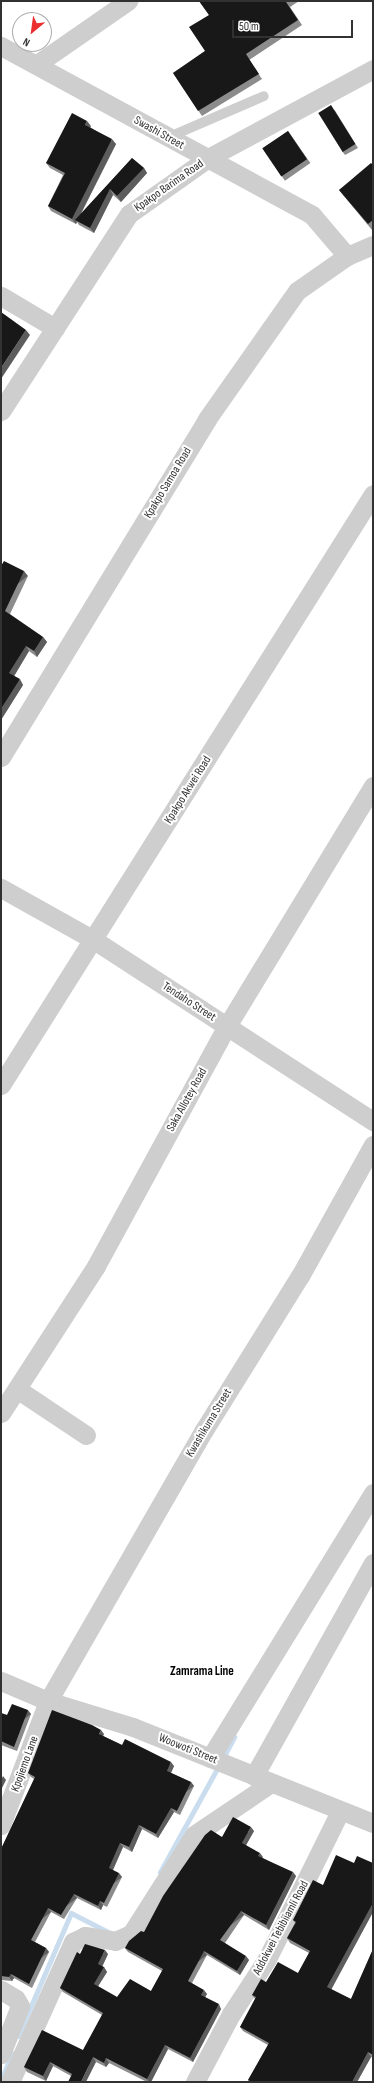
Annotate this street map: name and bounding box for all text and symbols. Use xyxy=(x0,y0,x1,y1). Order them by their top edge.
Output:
north arrow xyxy=(12,12,52,52)
scale bar xyxy=(234,12,355,38)
text: 50 m xyxy=(239,19,259,34)
text: N xyxy=(21,35,32,49)
street label: Swashi Street xyxy=(131,113,187,153)
street label: Kpakpo Barima Road xyxy=(132,157,206,215)
street label: Kpakpo Samoa Road xyxy=(141,445,195,521)
street label: Kpakpo Akwei Road xyxy=(162,754,214,826)
street label: Tendaho Street xyxy=(159,979,219,1025)
street label: Saka Allotey Road xyxy=(164,1066,210,1134)
street label: Kwashikuma Street xyxy=(183,1386,235,1460)
district label: Zamrama Line xyxy=(170,1663,234,1679)
street label: Woowoti Street xyxy=(156,1731,220,1767)
street label: Kpojiemo Lane xyxy=(8,1734,42,1794)
street label: Addokwei Tebibiiamli Road xyxy=(250,1878,312,1978)

